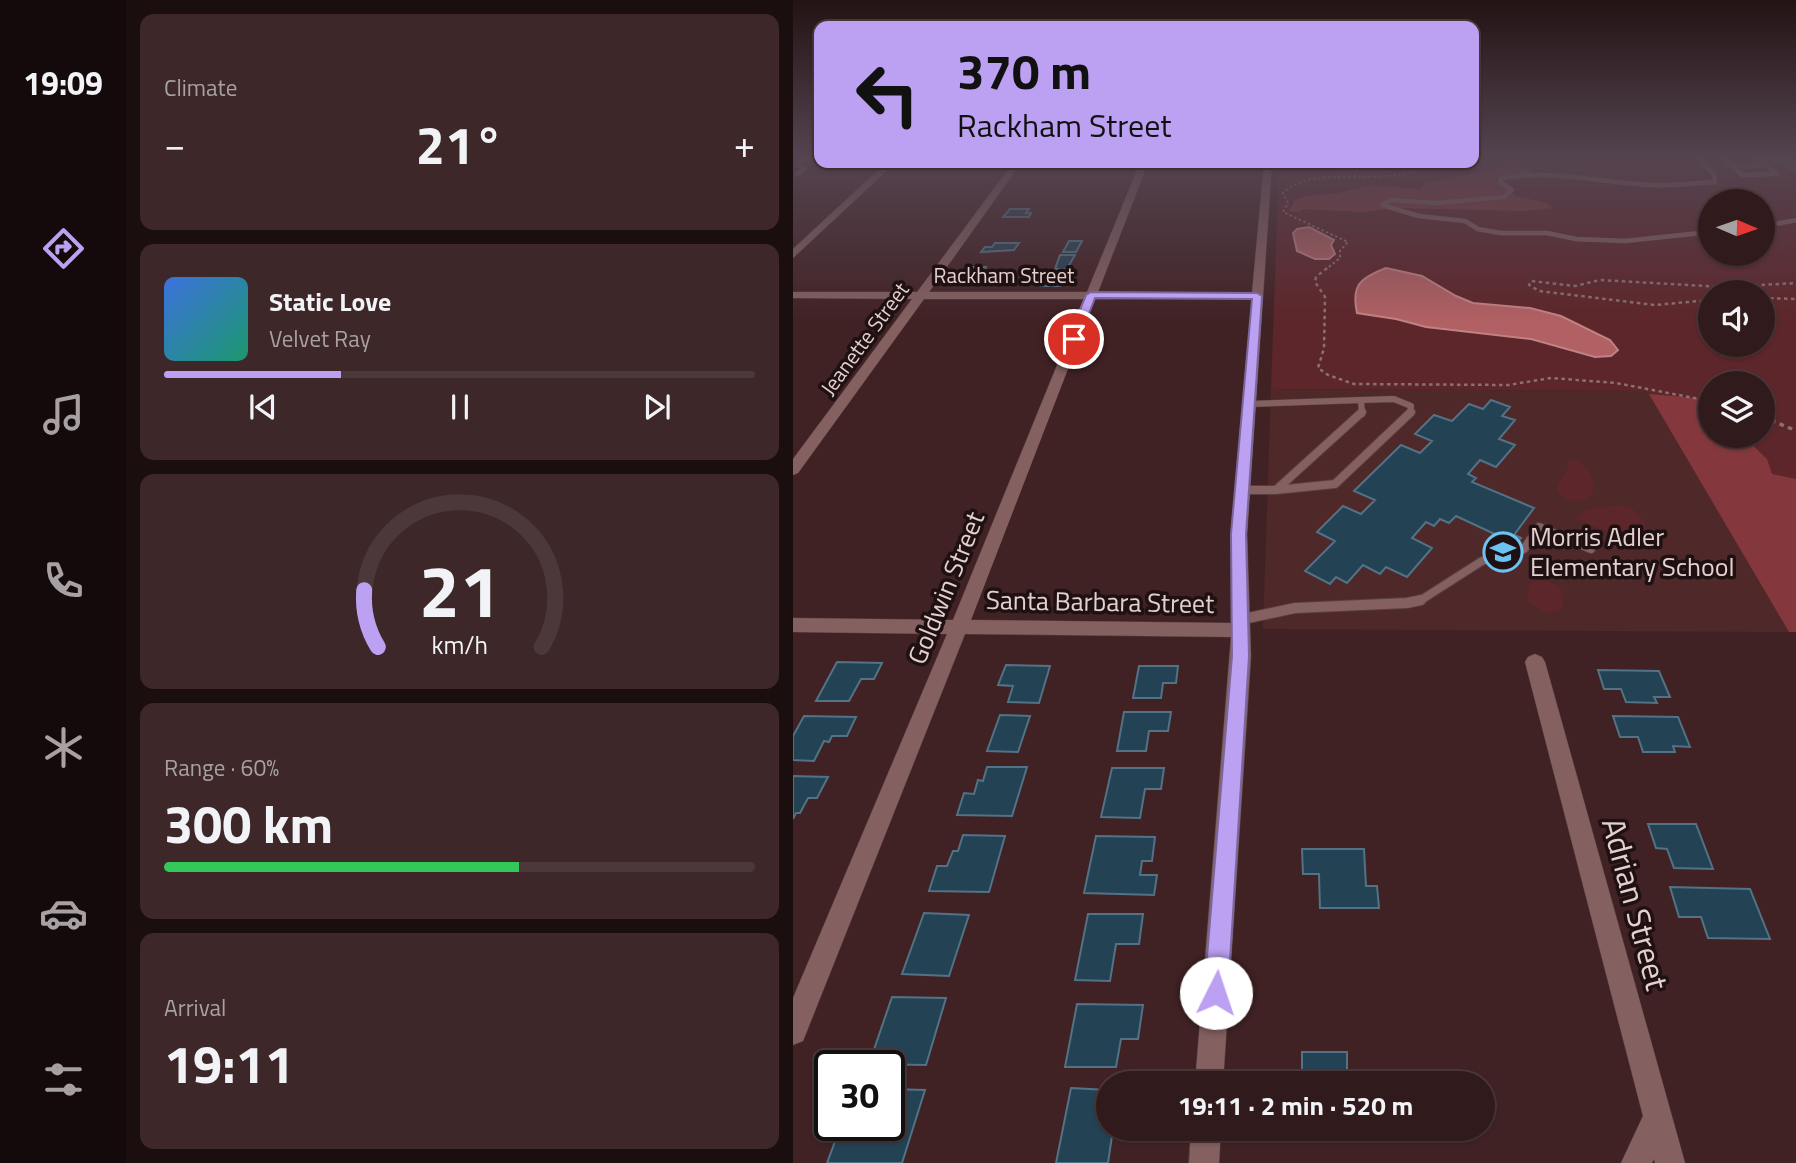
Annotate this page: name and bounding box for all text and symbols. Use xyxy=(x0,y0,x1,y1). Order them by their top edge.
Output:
text: 370 m xyxy=(957,33,1091,108)
icon: left xyxy=(842,49,933,140)
text: 19:09 xyxy=(23,59,103,107)
text: Climate xyxy=(164,70,237,105)
text: Rackham Street xyxy=(957,101,1172,149)
text: 21° xyxy=(416,105,503,184)
text: − xyxy=(164,115,185,173)
text: + xyxy=(734,115,755,173)
north arrow xyxy=(1698,189,1775,266)
map controls xyxy=(1698,189,1775,448)
icon: directions xyxy=(39,224,88,273)
street label: Rackham Street xyxy=(934,259,1075,291)
street label: Jeanette Street xyxy=(812,275,917,402)
button: sound xyxy=(1698,280,1775,357)
text: Static Love xyxy=(269,282,391,321)
pin xyxy=(1044,309,1104,369)
icon: arrive xyxy=(1055,320,1093,358)
text: Velvet Ray xyxy=(269,321,371,356)
button: layers xyxy=(1698,371,1775,448)
icon: previous xyxy=(244,388,282,426)
icon: pause xyxy=(441,388,479,426)
icon: next xyxy=(638,388,676,426)
icon: music xyxy=(39,390,88,439)
street label: Goldwin Street xyxy=(897,506,994,670)
place label: Morris Adler Elementary School xyxy=(1530,517,1735,586)
school or university icon: Morris Adler Elementary School xyxy=(1482,531,1524,573)
text: 21 xyxy=(419,536,500,646)
icon: phone xyxy=(39,556,88,605)
street label: Santa Barbara Street xyxy=(985,580,1215,623)
text: km/h xyxy=(431,626,488,664)
icon: climate xyxy=(39,723,88,772)
text: Range · 60% xyxy=(164,750,279,785)
text: 300 km xyxy=(164,784,333,863)
street label: Adrian Street xyxy=(1590,812,1682,995)
icon: car xyxy=(39,889,88,938)
position arrow xyxy=(1179,956,1253,1030)
text: Arrival xyxy=(164,990,226,1025)
text: 19:11 xyxy=(164,1024,294,1103)
speed limit sign: 30 xyxy=(814,1050,905,1141)
icon: filters xyxy=(39,1055,88,1104)
text: 19:11 · 2 min · 520 m xyxy=(1178,1086,1413,1125)

